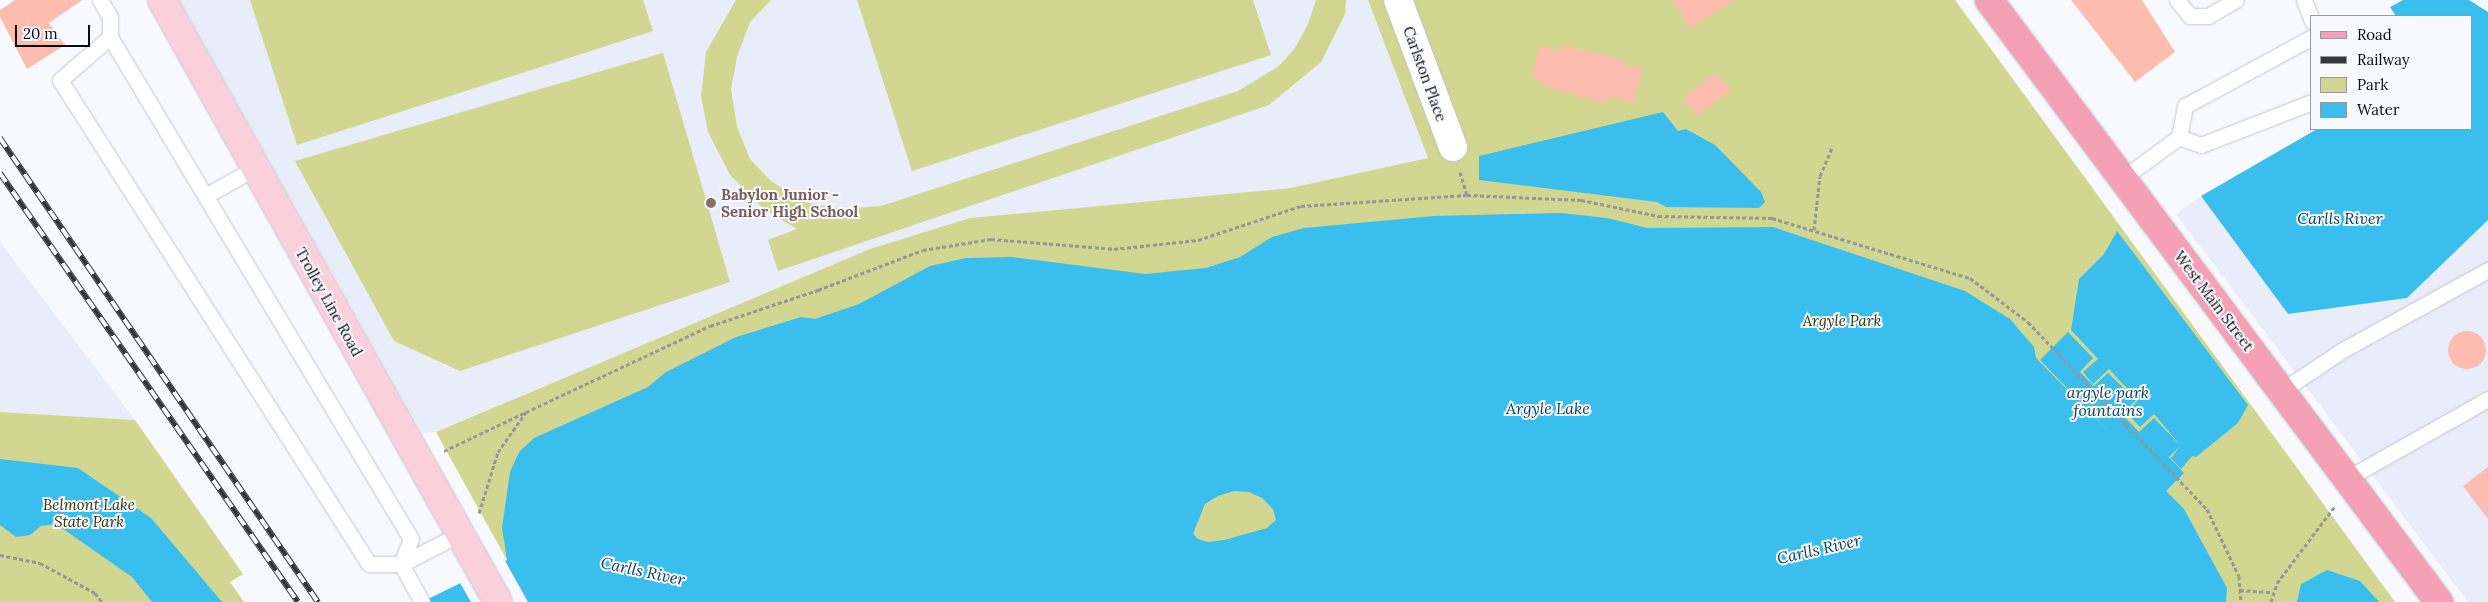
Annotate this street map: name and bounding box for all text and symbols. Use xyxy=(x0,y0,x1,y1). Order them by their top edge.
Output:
scale bar xyxy=(18,15,92,47)
legend xyxy=(2310,15,2473,130)
text: 20 m xyxy=(23,24,58,43)
street label: Carlston Place xyxy=(1399,24,1451,124)
text: Road xyxy=(2357,25,2392,44)
text: Railway xyxy=(2357,50,2410,69)
text: Park xyxy=(2357,75,2388,94)
text: Water xyxy=(2357,100,2399,119)
place label: Babylon Junior - Senior High School xyxy=(721,185,858,220)
marker: Babylon Junior - Senior High School xyxy=(705,197,717,209)
water label: Carlls River xyxy=(2297,208,2383,228)
street label: Trolley Line Road xyxy=(292,245,366,359)
street label: West Main Street xyxy=(2171,247,2257,355)
park label: Argyle Park xyxy=(1803,312,1881,330)
water label: argyle park fountains xyxy=(2067,382,2149,420)
water label: Argyle Lake xyxy=(1506,398,1590,418)
park label: Belmont Lake State Park xyxy=(43,495,135,530)
water label: Carlls River xyxy=(1775,530,1863,568)
water label: Carlls River xyxy=(599,553,687,589)

